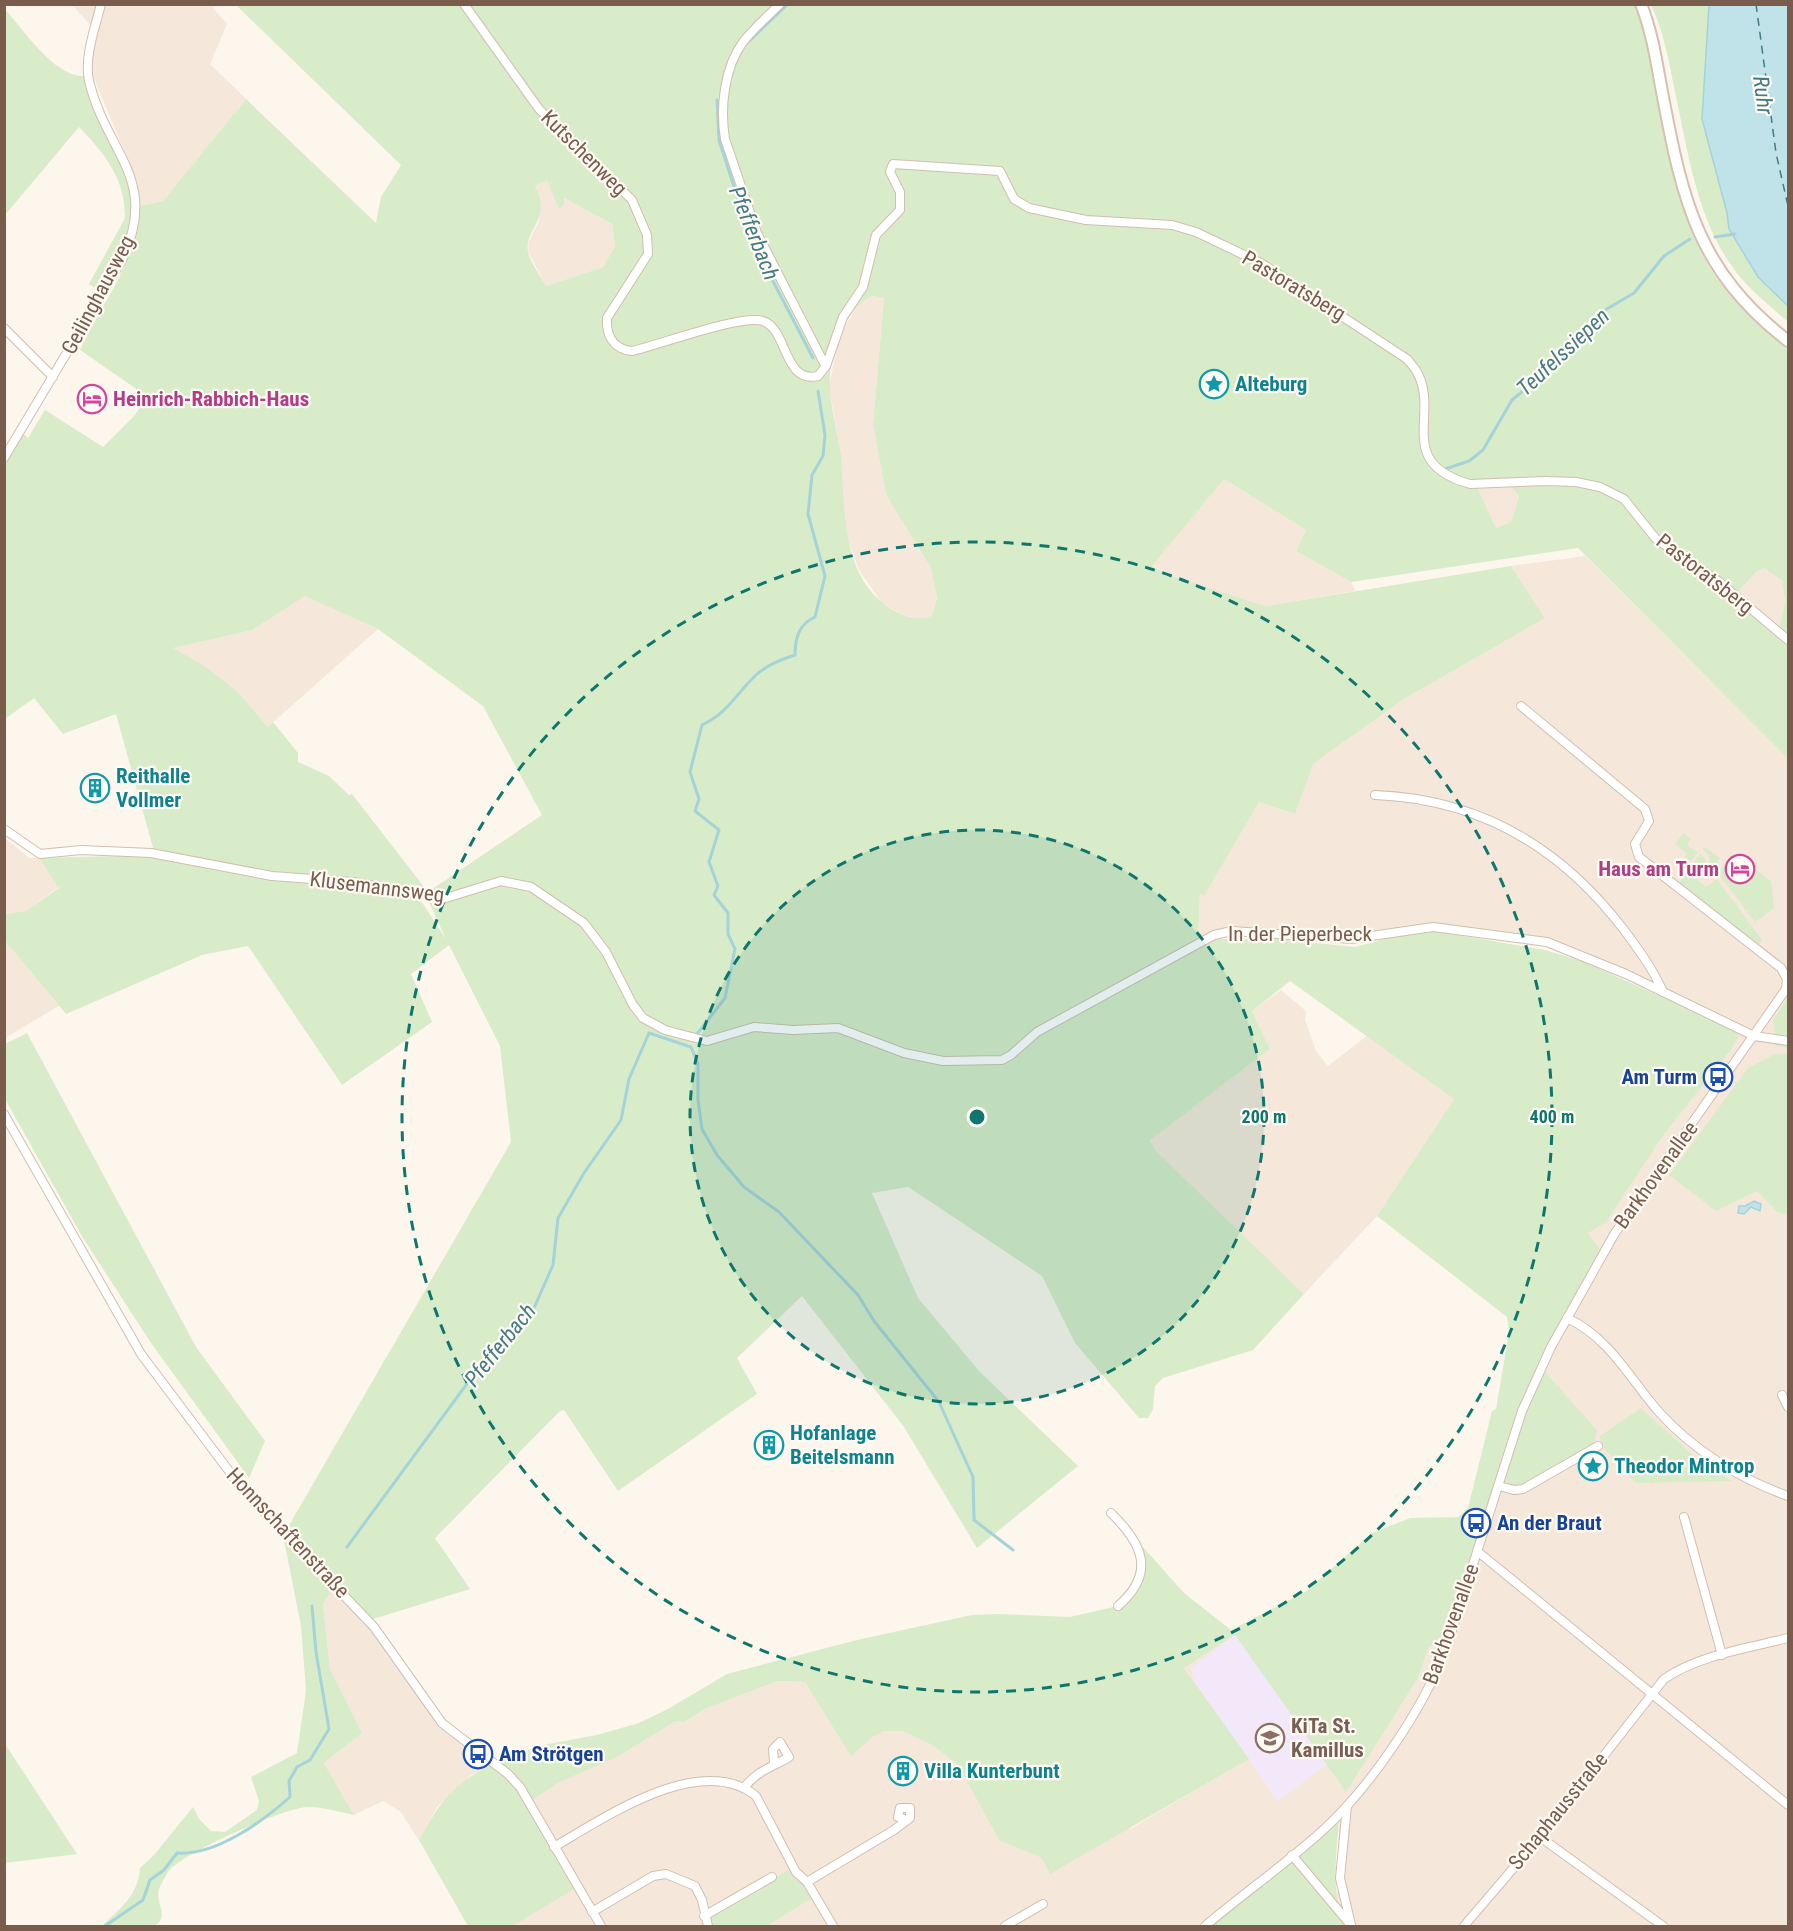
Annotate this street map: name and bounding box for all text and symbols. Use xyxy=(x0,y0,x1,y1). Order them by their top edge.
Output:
water label: Ruhr xyxy=(1748,74,1778,116)
street label: Kutschenweg xyxy=(536,105,632,201)
water label: Pfefferbach xyxy=(724,182,784,284)
street label: Geilinghausweg xyxy=(57,232,139,358)
street label: Pastoratsberg xyxy=(1238,246,1350,326)
water label: Teufelssiepen xyxy=(1512,303,1614,401)
place icon: Alteburg xyxy=(1198,368,1230,400)
place label: Alteburg xyxy=(1235,372,1307,396)
hotel icon: Heinrich-Rabbich-Haus xyxy=(76,383,108,415)
place label: Heinrich-Rabbich-Haus xyxy=(113,387,309,411)
street label: Pastoratsberg xyxy=(1652,529,1758,619)
place label: Reithalle Vollmer xyxy=(116,764,190,812)
building icon: Reithalle Vollmer xyxy=(79,772,111,804)
hotel icon: Haus am Turm xyxy=(1724,853,1756,885)
place label: Haus am Turm xyxy=(1598,857,1719,881)
street label: Klusemannsweg xyxy=(308,867,446,907)
street label: In der Pieperbeck xyxy=(1228,922,1373,946)
bus stop icon: Am Turm xyxy=(1702,1061,1734,1093)
place label: Am Turm xyxy=(1622,1065,1697,1089)
text: 200 m xyxy=(1242,1106,1286,1127)
text: 400 m xyxy=(1530,1106,1574,1127)
centre of rings xyxy=(967,1107,987,1127)
street label: Barkhovenallee xyxy=(1609,1117,1703,1233)
water label: Pfefferbach xyxy=(459,1299,541,1391)
place label: Hofanlage Beitelsmann xyxy=(790,1421,895,1469)
building icon: Hofanlage Beitelsmann xyxy=(753,1429,785,1461)
place icon: Theodor Mintrop xyxy=(1577,1450,1609,1482)
place label: Theodor Mintrop xyxy=(1614,1454,1754,1478)
street label: Honnschaftenstraße xyxy=(222,1463,354,1603)
bus stop icon: An der Braut xyxy=(1460,1507,1492,1539)
place label: An der Braut xyxy=(1497,1511,1602,1535)
street label: Barkhovenallee xyxy=(1418,1560,1484,1687)
place label: KiTa St. Kamillus xyxy=(1291,1714,1364,1762)
school or university icon: KiTa St. Kamillus xyxy=(1254,1722,1286,1754)
bus stop icon: Am Strötgen xyxy=(462,1738,494,1770)
place label: Am Strötgen xyxy=(499,1742,604,1766)
street label: Schaphausstraße xyxy=(1503,1747,1613,1874)
building icon: Villa Kunterbunt xyxy=(887,1755,919,1787)
place label: Villa Kunterbunt xyxy=(924,1759,1060,1783)

